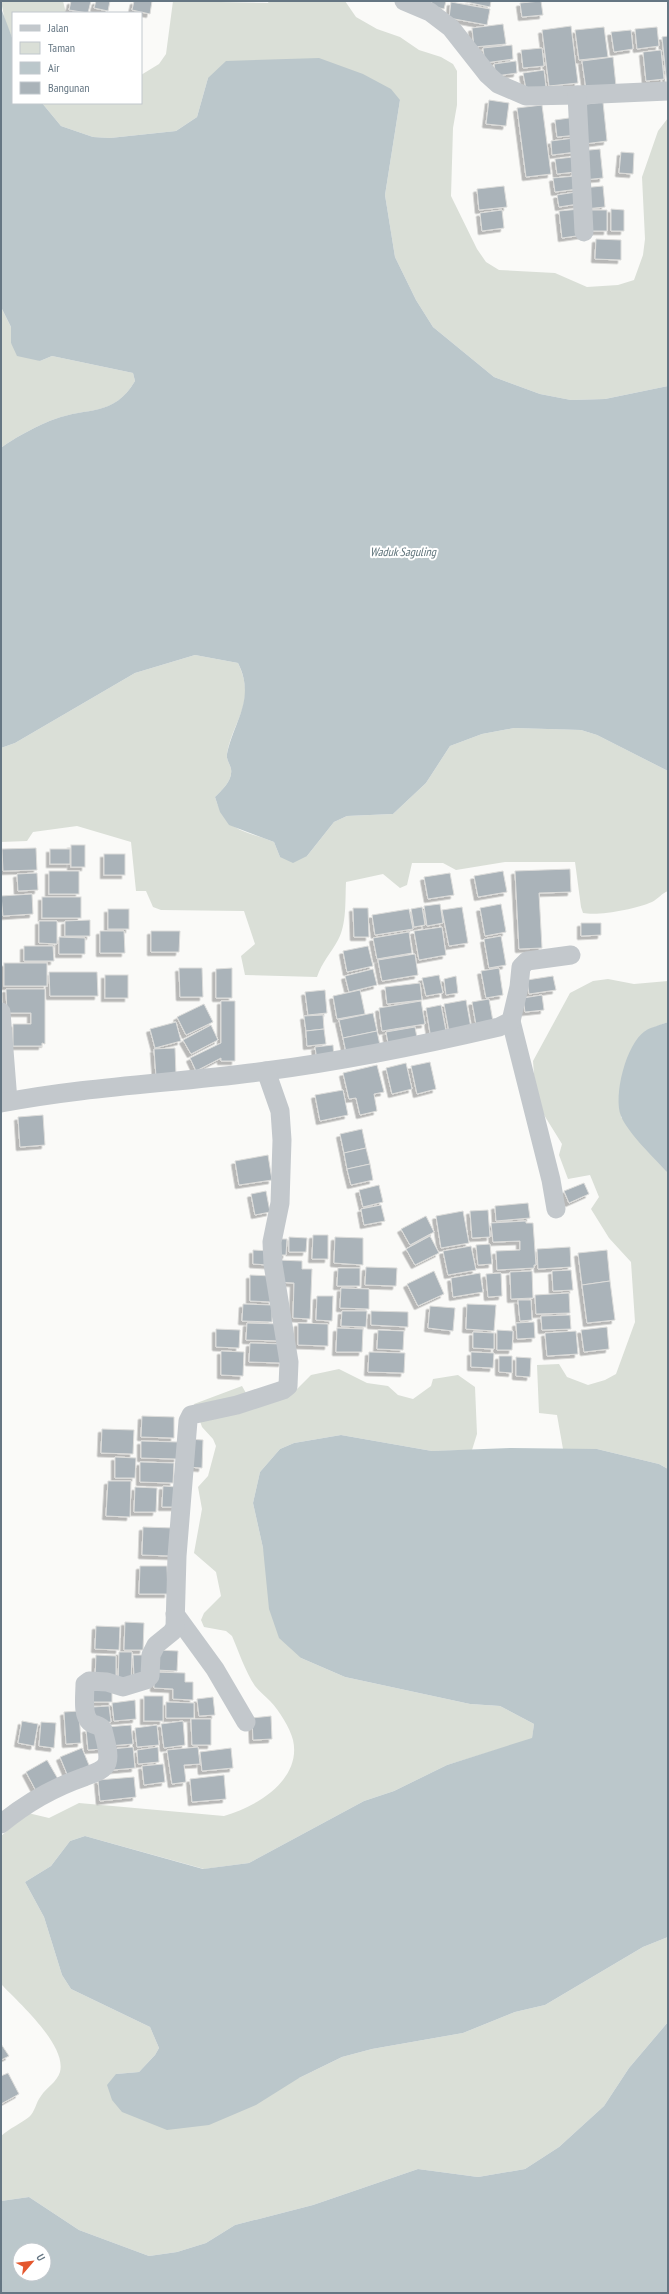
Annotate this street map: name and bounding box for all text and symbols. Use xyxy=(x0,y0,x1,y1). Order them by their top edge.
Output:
legend xyxy=(12,12,142,104)
text: Jalan xyxy=(47,20,69,35)
text: Taman xyxy=(48,40,75,55)
text: Air xyxy=(48,60,60,75)
text: Bangunan xyxy=(48,80,89,95)
water label: Waduk Saguling xyxy=(370,544,437,559)
north arrow xyxy=(12,2242,52,2282)
text: U xyxy=(33,2252,48,2263)

